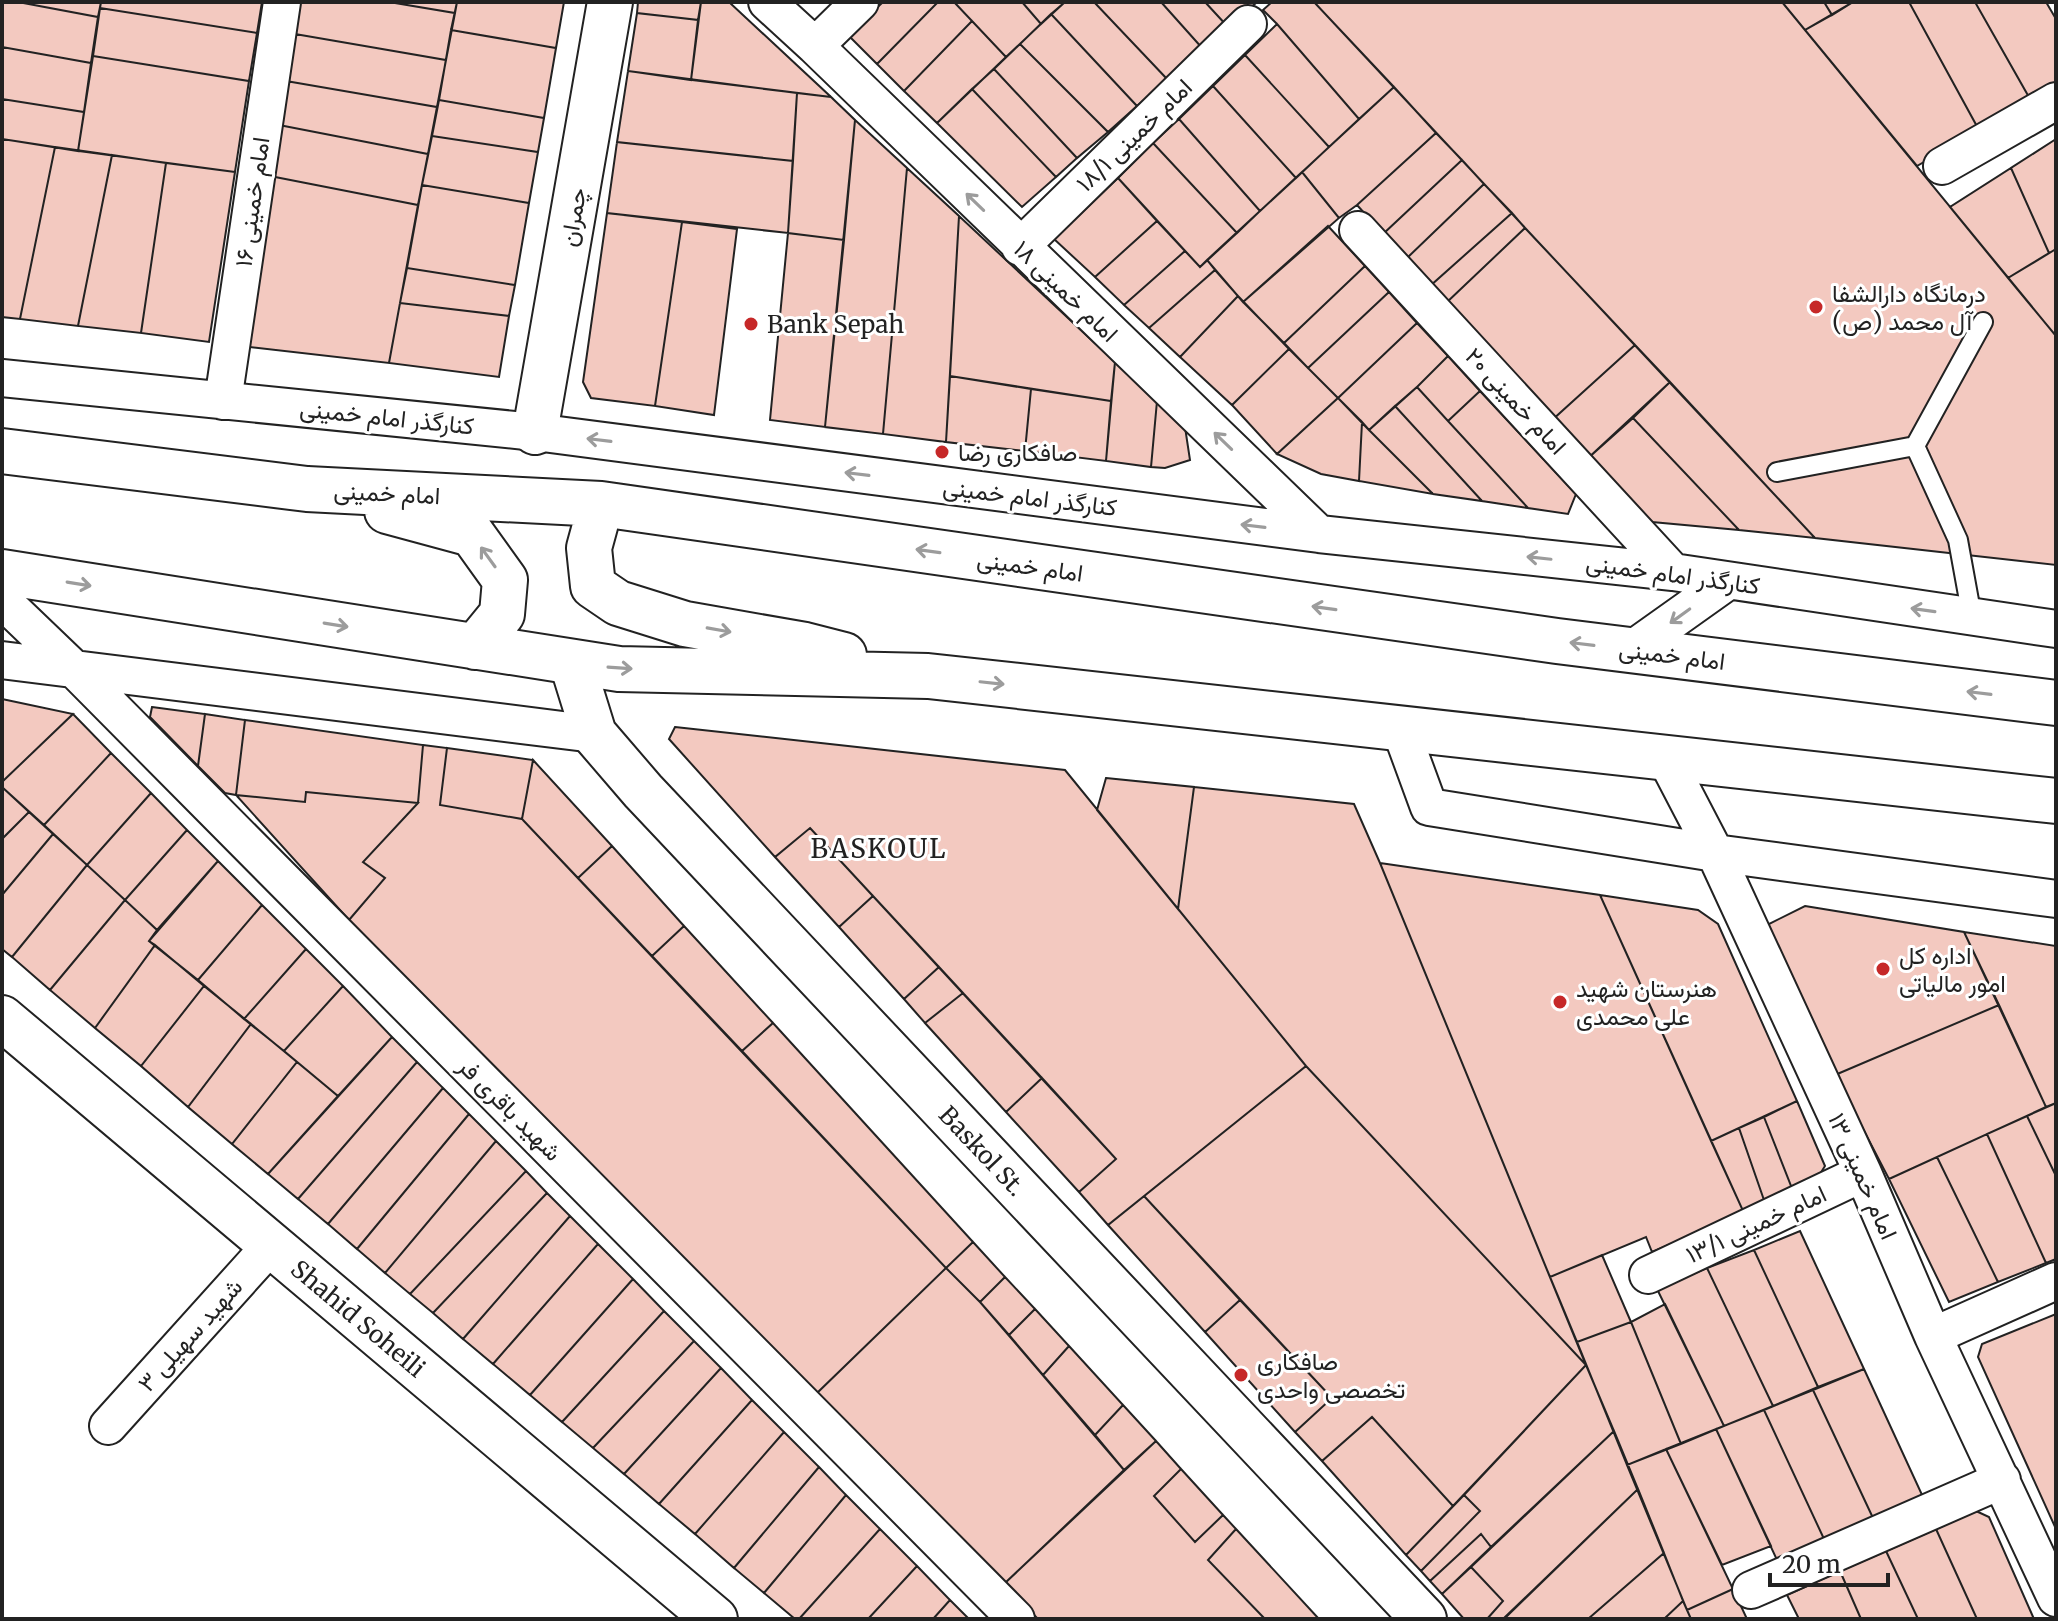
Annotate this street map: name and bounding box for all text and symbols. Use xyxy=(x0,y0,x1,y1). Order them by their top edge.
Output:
street label: امام خمینی ۱۸/۱ xyxy=(1069,72,1199,199)
street label: امام خمینی ۱۶ xyxy=(228,135,277,269)
street label: چمران xyxy=(553,185,594,249)
one-way arrow xyxy=(966,193,985,212)
street label: امام خمینی ۱۸ xyxy=(1006,233,1125,349)
place label: درمانگاه دارالشفا آل محمد (ص) xyxy=(1832,278,1986,337)
marker: درمانگاه دارالشفا آل محمد (ص) xyxy=(1807,298,1825,316)
place label: Bank Sepah xyxy=(767,309,904,340)
marker: Bank Sepah xyxy=(742,315,760,333)
street label: امام خمینی ۲۰ xyxy=(1458,341,1573,462)
street label: کنارگذر امام خمینی xyxy=(298,392,476,443)
one-way arrow xyxy=(1213,432,1233,451)
one-way arrow xyxy=(586,433,613,448)
place label: صافکاری رضا xyxy=(958,437,1077,468)
marker: صافکاری رضا xyxy=(933,443,951,461)
one-way arrow xyxy=(844,466,870,481)
street label: کنارگذر امام خمینی xyxy=(941,471,1119,524)
street label: امام خمینی xyxy=(333,475,441,512)
one-way arrow xyxy=(1240,518,1267,533)
one-way arrow xyxy=(916,543,941,558)
street label: امام خمینی xyxy=(975,543,1085,590)
one-way arrow xyxy=(480,546,496,568)
street label: کنارگذر امام خمینی xyxy=(1584,546,1762,603)
one-way arrow xyxy=(1527,550,1553,565)
one-way arrow xyxy=(66,578,91,593)
one-way arrow xyxy=(1312,600,1337,615)
one-way arrow xyxy=(1911,602,1937,617)
one-way arrow xyxy=(1669,608,1691,624)
one-way arrow xyxy=(323,619,348,634)
one-way arrow xyxy=(705,623,731,638)
street label: امام خمینی xyxy=(1617,633,1727,678)
one-way arrow xyxy=(1569,637,1595,652)
one-way arrow xyxy=(607,661,633,676)
one-way arrow xyxy=(978,675,1005,690)
one-way arrow xyxy=(1967,685,1992,700)
district label: BASKOUL xyxy=(811,832,947,865)
place label: اداره کل امور مالیاتی xyxy=(1899,940,2006,999)
marker: اداره کل امور مالیاتی xyxy=(1874,960,1892,978)
place label: هنرستان شهید علی محمدی xyxy=(1576,973,1717,1032)
marker: هنرستان شهید علی محمدی xyxy=(1551,993,1569,1011)
street label: شهید باقری فر xyxy=(451,1050,569,1168)
street label: Baskol St. xyxy=(933,1099,1032,1202)
street label: امام خمینی ۱۳ xyxy=(1820,1108,1905,1244)
street label: امام خمینی ۱۳/۱ xyxy=(1681,1178,1832,1271)
street label: Shahid Soheili xyxy=(285,1253,432,1384)
street label: شهید سهیلی ۳ xyxy=(131,1272,249,1398)
place label: صافکاری تخصصی واحدی xyxy=(1257,1346,1405,1405)
marker: صافکاری تخصصی واحدی xyxy=(1232,1366,1250,1384)
scale bar xyxy=(1770,1537,1888,1587)
text: 20 m xyxy=(1782,1549,1841,1580)

